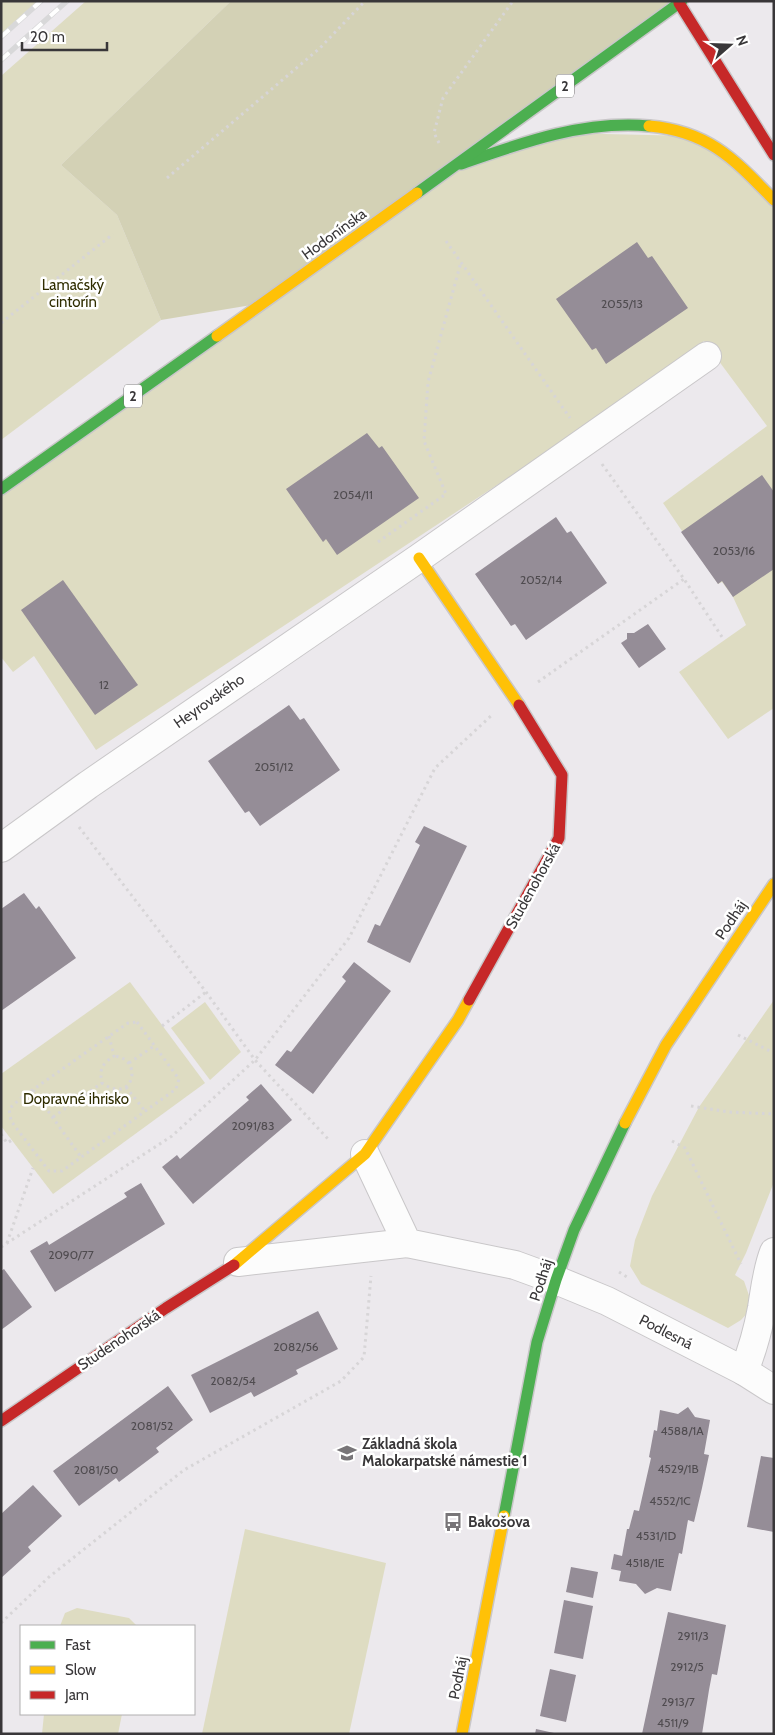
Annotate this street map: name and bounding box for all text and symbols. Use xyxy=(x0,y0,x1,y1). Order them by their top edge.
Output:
scale bar xyxy=(22,20,108,52)
north arrow xyxy=(705,20,755,70)
text: 20 m xyxy=(30,28,65,46)
text: N xyxy=(732,33,752,48)
road number: 2 xyxy=(556,74,574,98)
street label: Hodonínska xyxy=(298,204,370,263)
park label: Lamačský cintorín xyxy=(42,276,105,311)
house number: 2055/13 xyxy=(601,296,643,311)
road number: 2 xyxy=(124,384,142,408)
house number: 2054/11 xyxy=(333,487,373,502)
house number: 2053/16 xyxy=(713,543,755,558)
house number: 2052/14 xyxy=(520,572,562,587)
street label: Heyrovského xyxy=(170,670,248,732)
house number: 12 xyxy=(99,677,109,692)
house number: 2051/12 xyxy=(254,759,294,774)
street label: Studenohorská xyxy=(502,839,564,932)
street label: Podháj xyxy=(711,897,751,943)
park label: Dopravné ihrisko xyxy=(23,1090,129,1108)
house number: 2091/83 xyxy=(231,1118,275,1133)
house number: 2090/77 xyxy=(48,1247,94,1262)
street label: Podháj xyxy=(526,1257,556,1303)
street label: Studenohorská xyxy=(74,1305,164,1374)
street label: Podlesná xyxy=(636,1311,697,1354)
house number: 2082/56 xyxy=(273,1339,319,1354)
house number: 2082/54 xyxy=(210,1373,256,1388)
house number: 2081/52 xyxy=(131,1418,173,1433)
house number: 4588/1A xyxy=(660,1423,704,1438)
place label: Základná škola Malokarpatské námestie 1 xyxy=(362,1435,528,1470)
school or university icon: Základná škola Malokarpatské námestie 1 xyxy=(336,1442,358,1464)
house number: 4529/1B xyxy=(657,1461,699,1476)
house number: 2081/50 xyxy=(74,1462,118,1477)
house number: 4552/1C xyxy=(649,1493,691,1508)
bus stop icon: Bakošova xyxy=(442,1511,464,1533)
place label: Bakošova xyxy=(468,1513,530,1531)
house number: 4531/1D xyxy=(636,1528,676,1543)
house number: 4518/1E xyxy=(625,1555,665,1570)
legend xyxy=(20,1625,195,1715)
house number: 2911/3 xyxy=(677,1628,709,1643)
text: Fast xyxy=(65,1636,90,1654)
street label: Podháj xyxy=(445,1655,471,1701)
house number: 2912/5 xyxy=(670,1659,704,1674)
text: Slow xyxy=(65,1661,96,1679)
text: Jam xyxy=(64,1686,89,1704)
house number: 2913/7 xyxy=(661,1694,695,1709)
house number: 4511/9 xyxy=(657,1715,689,1730)

